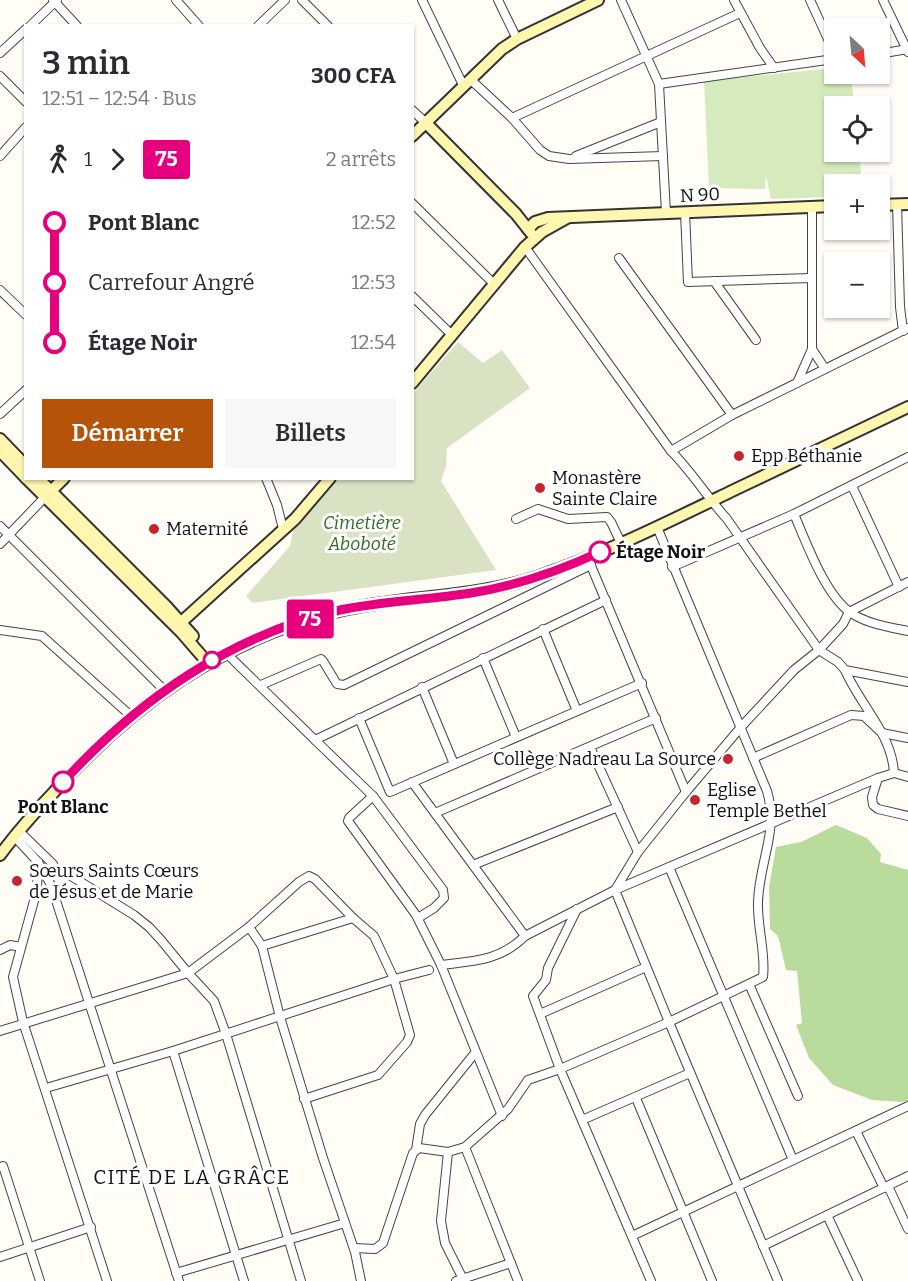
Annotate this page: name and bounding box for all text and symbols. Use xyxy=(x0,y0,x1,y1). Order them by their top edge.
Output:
north arrow xyxy=(824,18,890,84)
map controls xyxy=(824,18,890,318)
text: 3 min xyxy=(42,43,130,83)
text: 300 CFA xyxy=(311,62,396,89)
text: 12:51 – 12:54 · Bus xyxy=(42,86,196,110)
button: locate xyxy=(824,96,890,162)
icon: walk xyxy=(42,143,75,176)
icon: forward xyxy=(101,143,134,176)
text: 75 xyxy=(155,146,178,172)
text: 1 xyxy=(84,147,92,171)
text: 2 arrêts xyxy=(326,147,396,171)
button: + xyxy=(824,174,890,240)
street label: N 90 xyxy=(679,183,721,207)
text: Pont Blanc xyxy=(88,209,199,236)
text: 12:52 xyxy=(352,210,396,234)
button: − xyxy=(824,252,890,318)
text: Carrefour Angré xyxy=(88,269,255,296)
text: 12:53 xyxy=(351,270,396,294)
text: Étage Noir xyxy=(88,329,197,356)
text: 12:54 xyxy=(350,330,396,354)
button: Démarrer xyxy=(42,399,213,468)
button: Billets xyxy=(225,399,396,468)
place label: Epp Béthanie xyxy=(751,445,862,467)
marker: Epp Béthanie xyxy=(732,449,746,463)
place label: Monastère Sainte Claire xyxy=(552,467,657,510)
marker: Monastère Sainte Claire xyxy=(533,481,547,495)
park label: Cimetière Aboboté xyxy=(323,512,401,555)
place label: Maternité xyxy=(166,518,248,540)
marker: Maternité xyxy=(147,522,161,536)
place label: Étage Noir xyxy=(616,540,706,563)
marker: Étage Noir xyxy=(589,541,611,563)
line badge: 75 xyxy=(283,600,337,638)
text: 75 xyxy=(299,606,321,632)
unlabelled marker xyxy=(203,651,221,669)
place label: Collège Nadreau La Source xyxy=(493,748,716,770)
marker: Collège Nadreau La Source xyxy=(721,752,735,766)
marker: Pont Blanc xyxy=(52,771,74,793)
place label: Eglise Temple Bethel xyxy=(707,779,827,822)
marker: Eglise Temple Bethel xyxy=(688,793,702,807)
place label: Pont Blanc xyxy=(17,796,109,818)
place label: Sœurs Saints Cœurs de Jésus et de Marie xyxy=(29,860,199,903)
marker: Sœurs Saints Cœurs de Jésus et de Marie xyxy=(10,874,24,888)
district label: CITÉ DE LA GRÂCE xyxy=(93,1165,291,1189)

